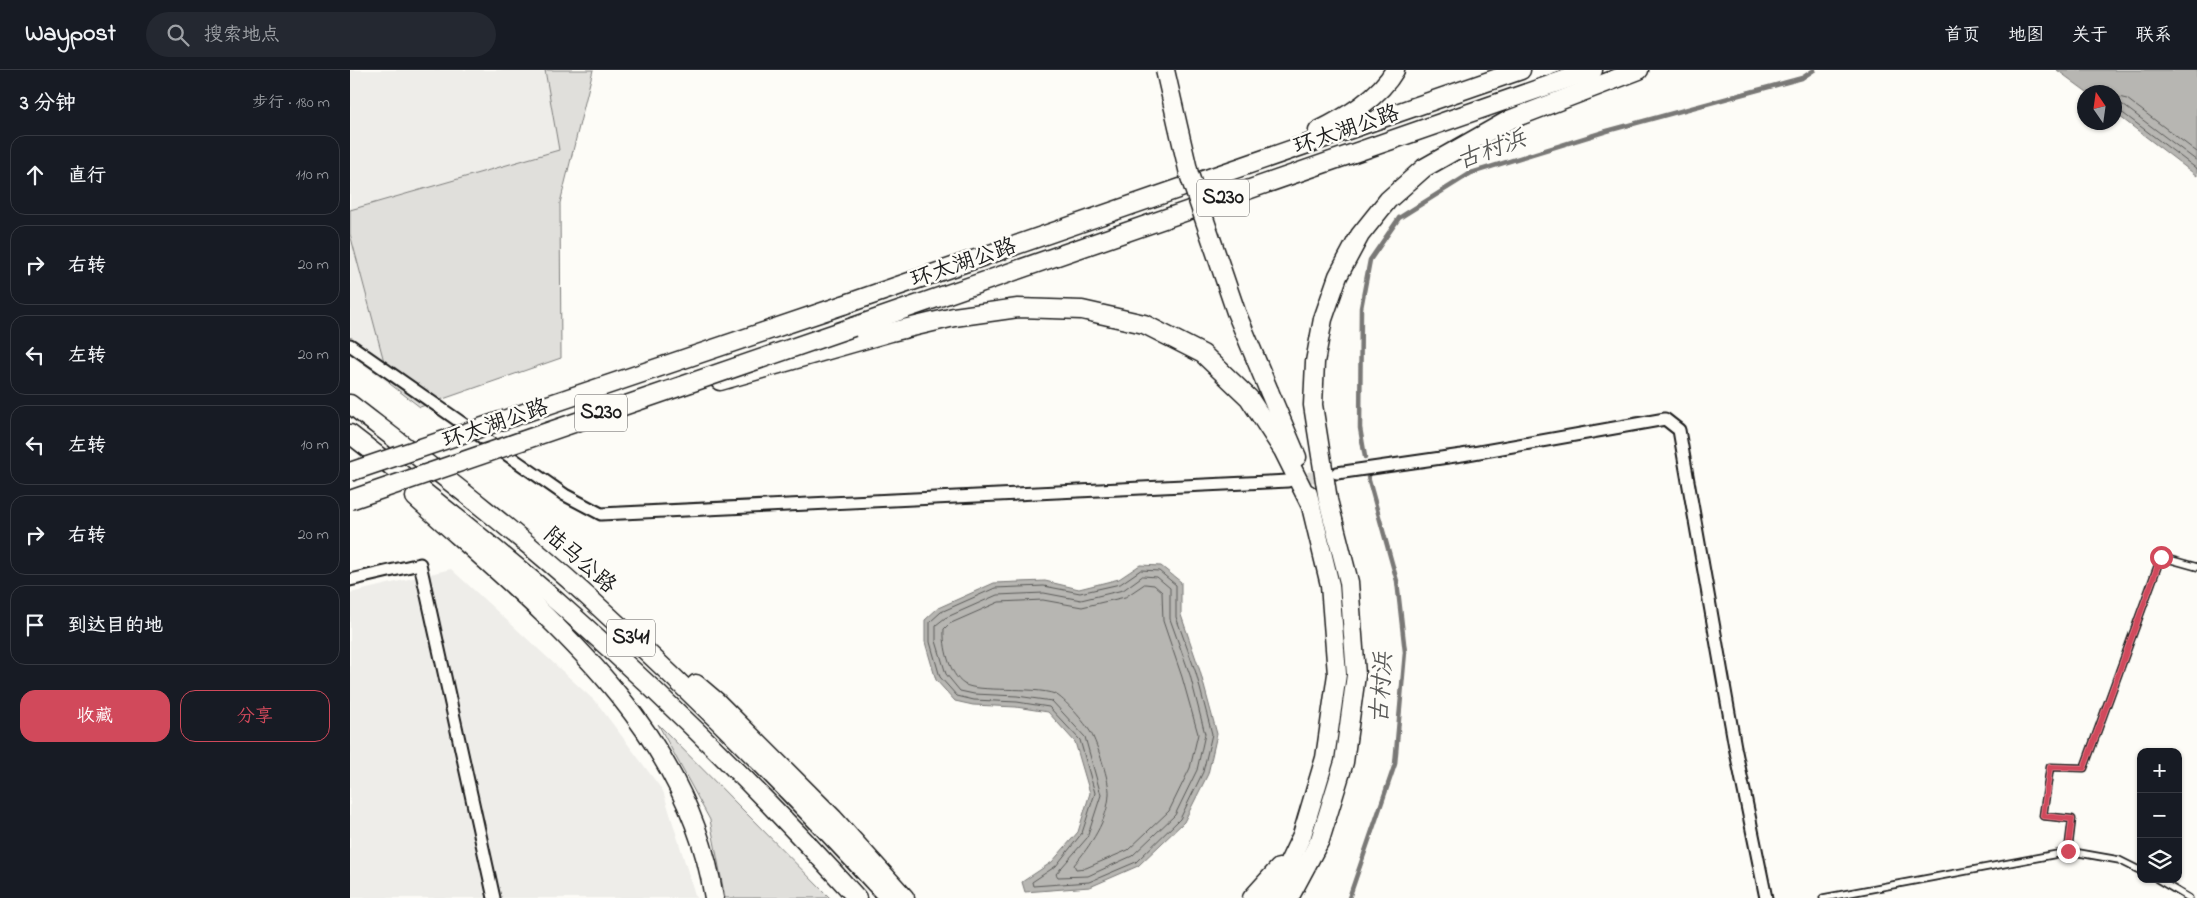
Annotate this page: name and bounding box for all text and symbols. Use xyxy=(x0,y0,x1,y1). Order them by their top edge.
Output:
search box xyxy=(146,12,496,57)
text: Waypost xyxy=(25,17,116,52)
icon: search xyxy=(164,21,192,49)
text: 搜索地点 xyxy=(204,22,280,49)
text: 首页 xyxy=(1944,23,1980,49)
text: 地图 xyxy=(2008,23,2044,49)
text: 关于 xyxy=(2072,23,2108,49)
text: 联系 xyxy=(2136,23,2172,49)
north arrow xyxy=(2077,85,2122,130)
text: 3 分钟 xyxy=(20,89,76,119)
text: 步行 · 180 m xyxy=(252,91,330,115)
street label: 环太湖公路 xyxy=(1290,98,1404,164)
water label: 古村浜 xyxy=(1452,122,1533,180)
icon: ahead xyxy=(21,161,49,189)
text: 直行 xyxy=(68,163,106,190)
text: 110 m xyxy=(295,163,329,187)
road number: S230 xyxy=(1197,180,1249,216)
street label: 环太湖公路 xyxy=(907,231,1021,297)
icon: right xyxy=(21,251,49,279)
text: 右转 xyxy=(68,253,106,280)
text: 20 m xyxy=(298,253,329,277)
icon: left xyxy=(21,341,49,369)
text: 左转 xyxy=(68,343,106,370)
text: 20 m xyxy=(298,343,329,367)
street label: 环太湖公路 xyxy=(439,392,553,458)
road number: S230 xyxy=(575,394,627,432)
icon: left xyxy=(21,431,49,459)
text: 左转 xyxy=(68,433,106,460)
text: 10 m xyxy=(301,433,329,457)
street label: 陆马公路 xyxy=(535,520,623,602)
icon: right xyxy=(21,521,49,549)
text: 右转 xyxy=(68,523,106,550)
text: 20 m xyxy=(298,523,329,547)
route start xyxy=(2150,546,2173,569)
icon: arrive xyxy=(21,611,49,639)
text: 到达目的地 xyxy=(68,613,163,640)
road number: S341 xyxy=(607,620,655,656)
water label: 古村浜 xyxy=(1363,650,1403,725)
button: 收藏 xyxy=(20,690,170,742)
button: 分享 xyxy=(180,690,330,742)
map controls xyxy=(2137,748,2182,883)
button: + xyxy=(2137,748,2182,793)
button: − xyxy=(2137,793,2182,838)
button: layers xyxy=(2137,838,2182,883)
route end xyxy=(2057,840,2080,863)

